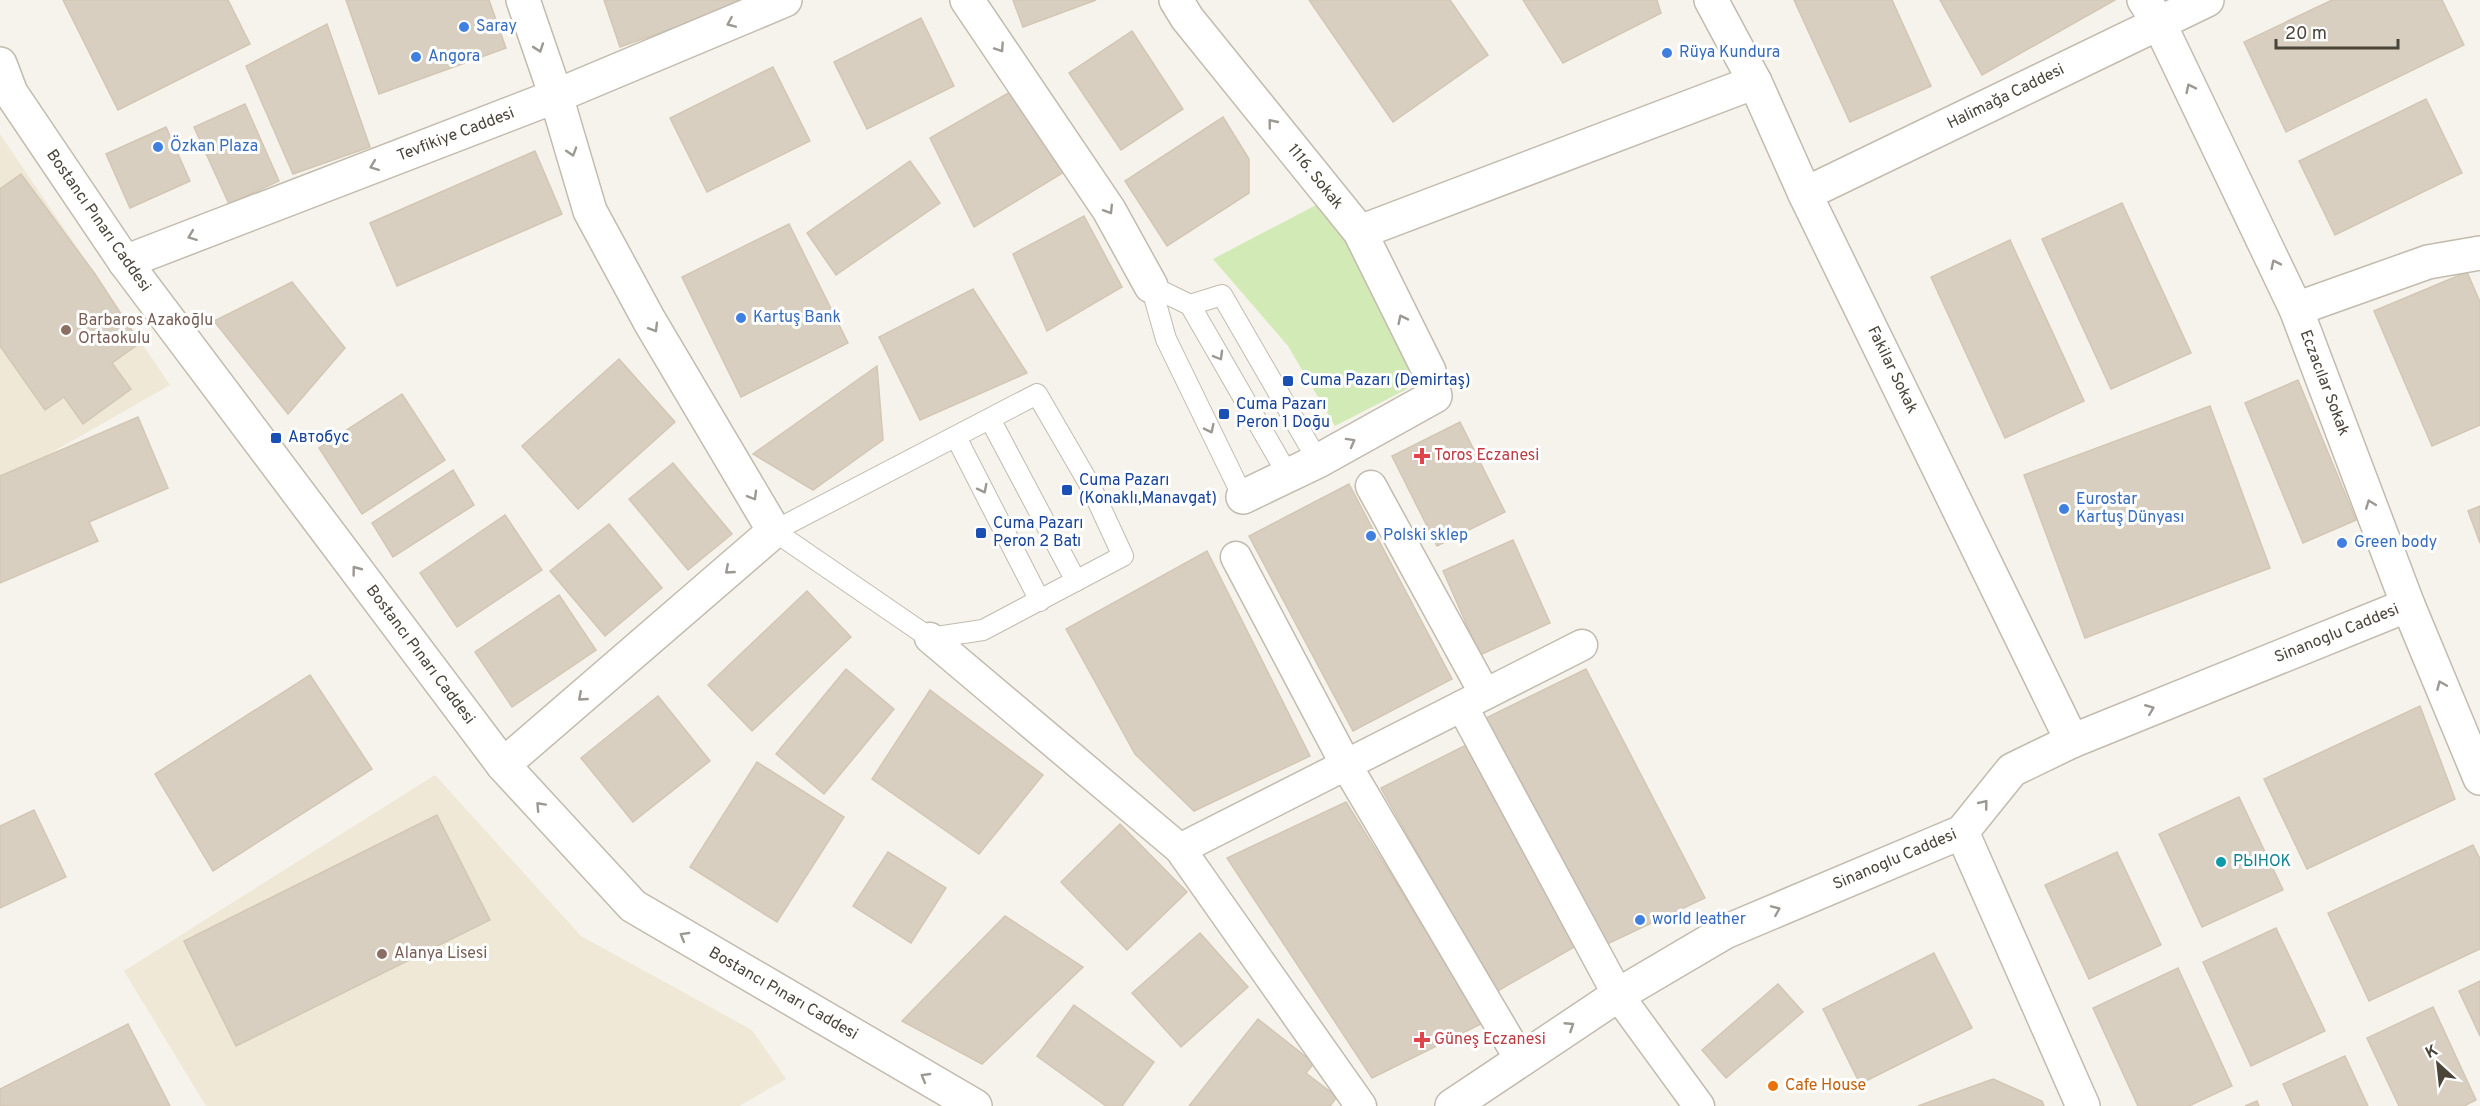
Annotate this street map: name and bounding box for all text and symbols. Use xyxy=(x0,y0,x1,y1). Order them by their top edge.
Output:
scale bar xyxy=(2276,12,2398,50)
one-way arrow xyxy=(726,16,737,28)
place label: Saray xyxy=(476,17,517,37)
marker: Saray xyxy=(457,20,471,34)
text: 20 m xyxy=(2285,23,2327,46)
one-way arrow xyxy=(532,42,545,53)
one-way arrow xyxy=(992,42,1003,53)
place label: Rüya Kundura xyxy=(1679,43,1780,63)
marker: Rüya Kundura xyxy=(1660,46,1674,60)
place label: Angora xyxy=(428,47,480,67)
marker: Angora xyxy=(409,50,423,64)
street label: Halimağa Caddesi xyxy=(1944,60,2068,134)
one-way arrow xyxy=(2185,84,2197,95)
street label: Tevfikiye Caddesi xyxy=(394,103,518,167)
one-way arrow xyxy=(1268,119,1279,130)
place label: Özkan Plaza xyxy=(170,135,258,157)
marker: Özkan Plaza xyxy=(151,140,165,154)
street label: 1116. Sokak xyxy=(1283,140,1347,214)
street label: Bostancı Pınarı Caddesi xyxy=(41,146,155,296)
one-way arrow xyxy=(565,146,577,157)
one-way arrow xyxy=(370,159,381,171)
one-way arrow xyxy=(1101,204,1113,214)
one-way arrow xyxy=(188,229,199,241)
one-way arrow xyxy=(2270,260,2282,271)
place label: Kartuş Bank xyxy=(753,308,841,328)
place label: Barbaros Azakoğlu Ortaokulu xyxy=(78,311,213,349)
marker: Kartuş Bank xyxy=(734,311,748,325)
one-way arrow xyxy=(1398,314,1410,325)
one-way arrow xyxy=(647,322,658,332)
marker: Barbaros Azakoğlu Ortaokulu xyxy=(59,323,73,337)
street label: Fakilar Sokak xyxy=(1862,323,1922,417)
street label: Eczacılar Sokak xyxy=(2295,327,2353,439)
one-way arrow xyxy=(1212,350,1223,360)
place label: Cuma Pazarı (Demirtaş) xyxy=(1300,371,1471,391)
marker: Cuma Pazarı (Demirtaş) xyxy=(1281,374,1295,388)
place label: Cuma Pazarı Peron 1 Doğu xyxy=(1236,395,1330,433)
marker: Cuma Pazarı Peron 1 Doğu xyxy=(1217,407,1231,421)
one-way arrow xyxy=(1203,423,1215,434)
place label: Автобус xyxy=(288,428,350,448)
marker: Автобус xyxy=(269,431,283,445)
one-way arrow xyxy=(1345,438,1355,449)
place label: Toros Eczanesi xyxy=(1434,446,1539,466)
marker: Toros Eczanesi xyxy=(1415,449,1429,463)
place label: Cuma Pazarı (Konaklı,Manavgat) xyxy=(1079,471,1217,509)
one-way arrow xyxy=(975,483,987,494)
marker: Cuma Pazarı (Konaklı,Manavgat) xyxy=(1060,483,1074,497)
one-way arrow xyxy=(746,490,757,500)
place label: Eurostar Kartuş Dünyası xyxy=(2076,490,2184,528)
one-way arrow xyxy=(2365,499,2377,510)
marker: Eurostar Kartuş Dünyası xyxy=(2057,502,2071,516)
place label: Cuma Pazarı Peron 2 Batı xyxy=(993,514,1083,552)
marker: Cuma Pazarı Peron 2 Batı xyxy=(974,526,988,540)
place label: Polski sklep xyxy=(1383,526,1468,546)
marker: Polski sklep xyxy=(1364,529,1378,543)
place label: Green body xyxy=(2354,533,2437,553)
marker: Green body xyxy=(2335,536,2349,550)
one-way arrow xyxy=(725,562,736,573)
one-way arrow xyxy=(352,566,363,577)
street label: Bostancı Pınarı Caddesi xyxy=(361,581,479,729)
street label: Sinanoglu Caddesi xyxy=(2272,600,2402,668)
one-way arrow xyxy=(2436,680,2448,691)
one-way arrow xyxy=(578,690,589,701)
one-way arrow xyxy=(2145,704,2155,717)
one-way arrow xyxy=(1977,800,1988,811)
one-way arrow xyxy=(537,803,548,814)
street label: Sinanoglu Caddesi xyxy=(1830,825,1960,895)
place label: РЫНОК xyxy=(2233,852,2291,872)
marker: РЫНОК xyxy=(2214,855,2228,869)
one-way arrow xyxy=(1770,906,1781,918)
place label: world leather xyxy=(1652,910,1746,930)
marker: world leather xyxy=(1633,913,1647,927)
one-way arrow xyxy=(680,932,690,943)
street label: Bostancı Pınarı Caddesi xyxy=(705,943,861,1045)
place label: Alanya Lisesi xyxy=(394,944,487,964)
marker: Alanya Lisesi xyxy=(375,947,389,961)
one-way arrow xyxy=(1564,1022,1574,1034)
place label: Güneş Eczanesi xyxy=(1434,1030,1546,1050)
marker: Güneş Eczanesi xyxy=(1415,1033,1429,1047)
north arrow xyxy=(2408,1034,2468,1094)
text: K xyxy=(2423,1041,2442,1064)
one-way arrow xyxy=(921,1072,931,1084)
place label: Cafe House xyxy=(1785,1076,1866,1096)
marker: Cafe House xyxy=(1766,1079,1780,1093)

